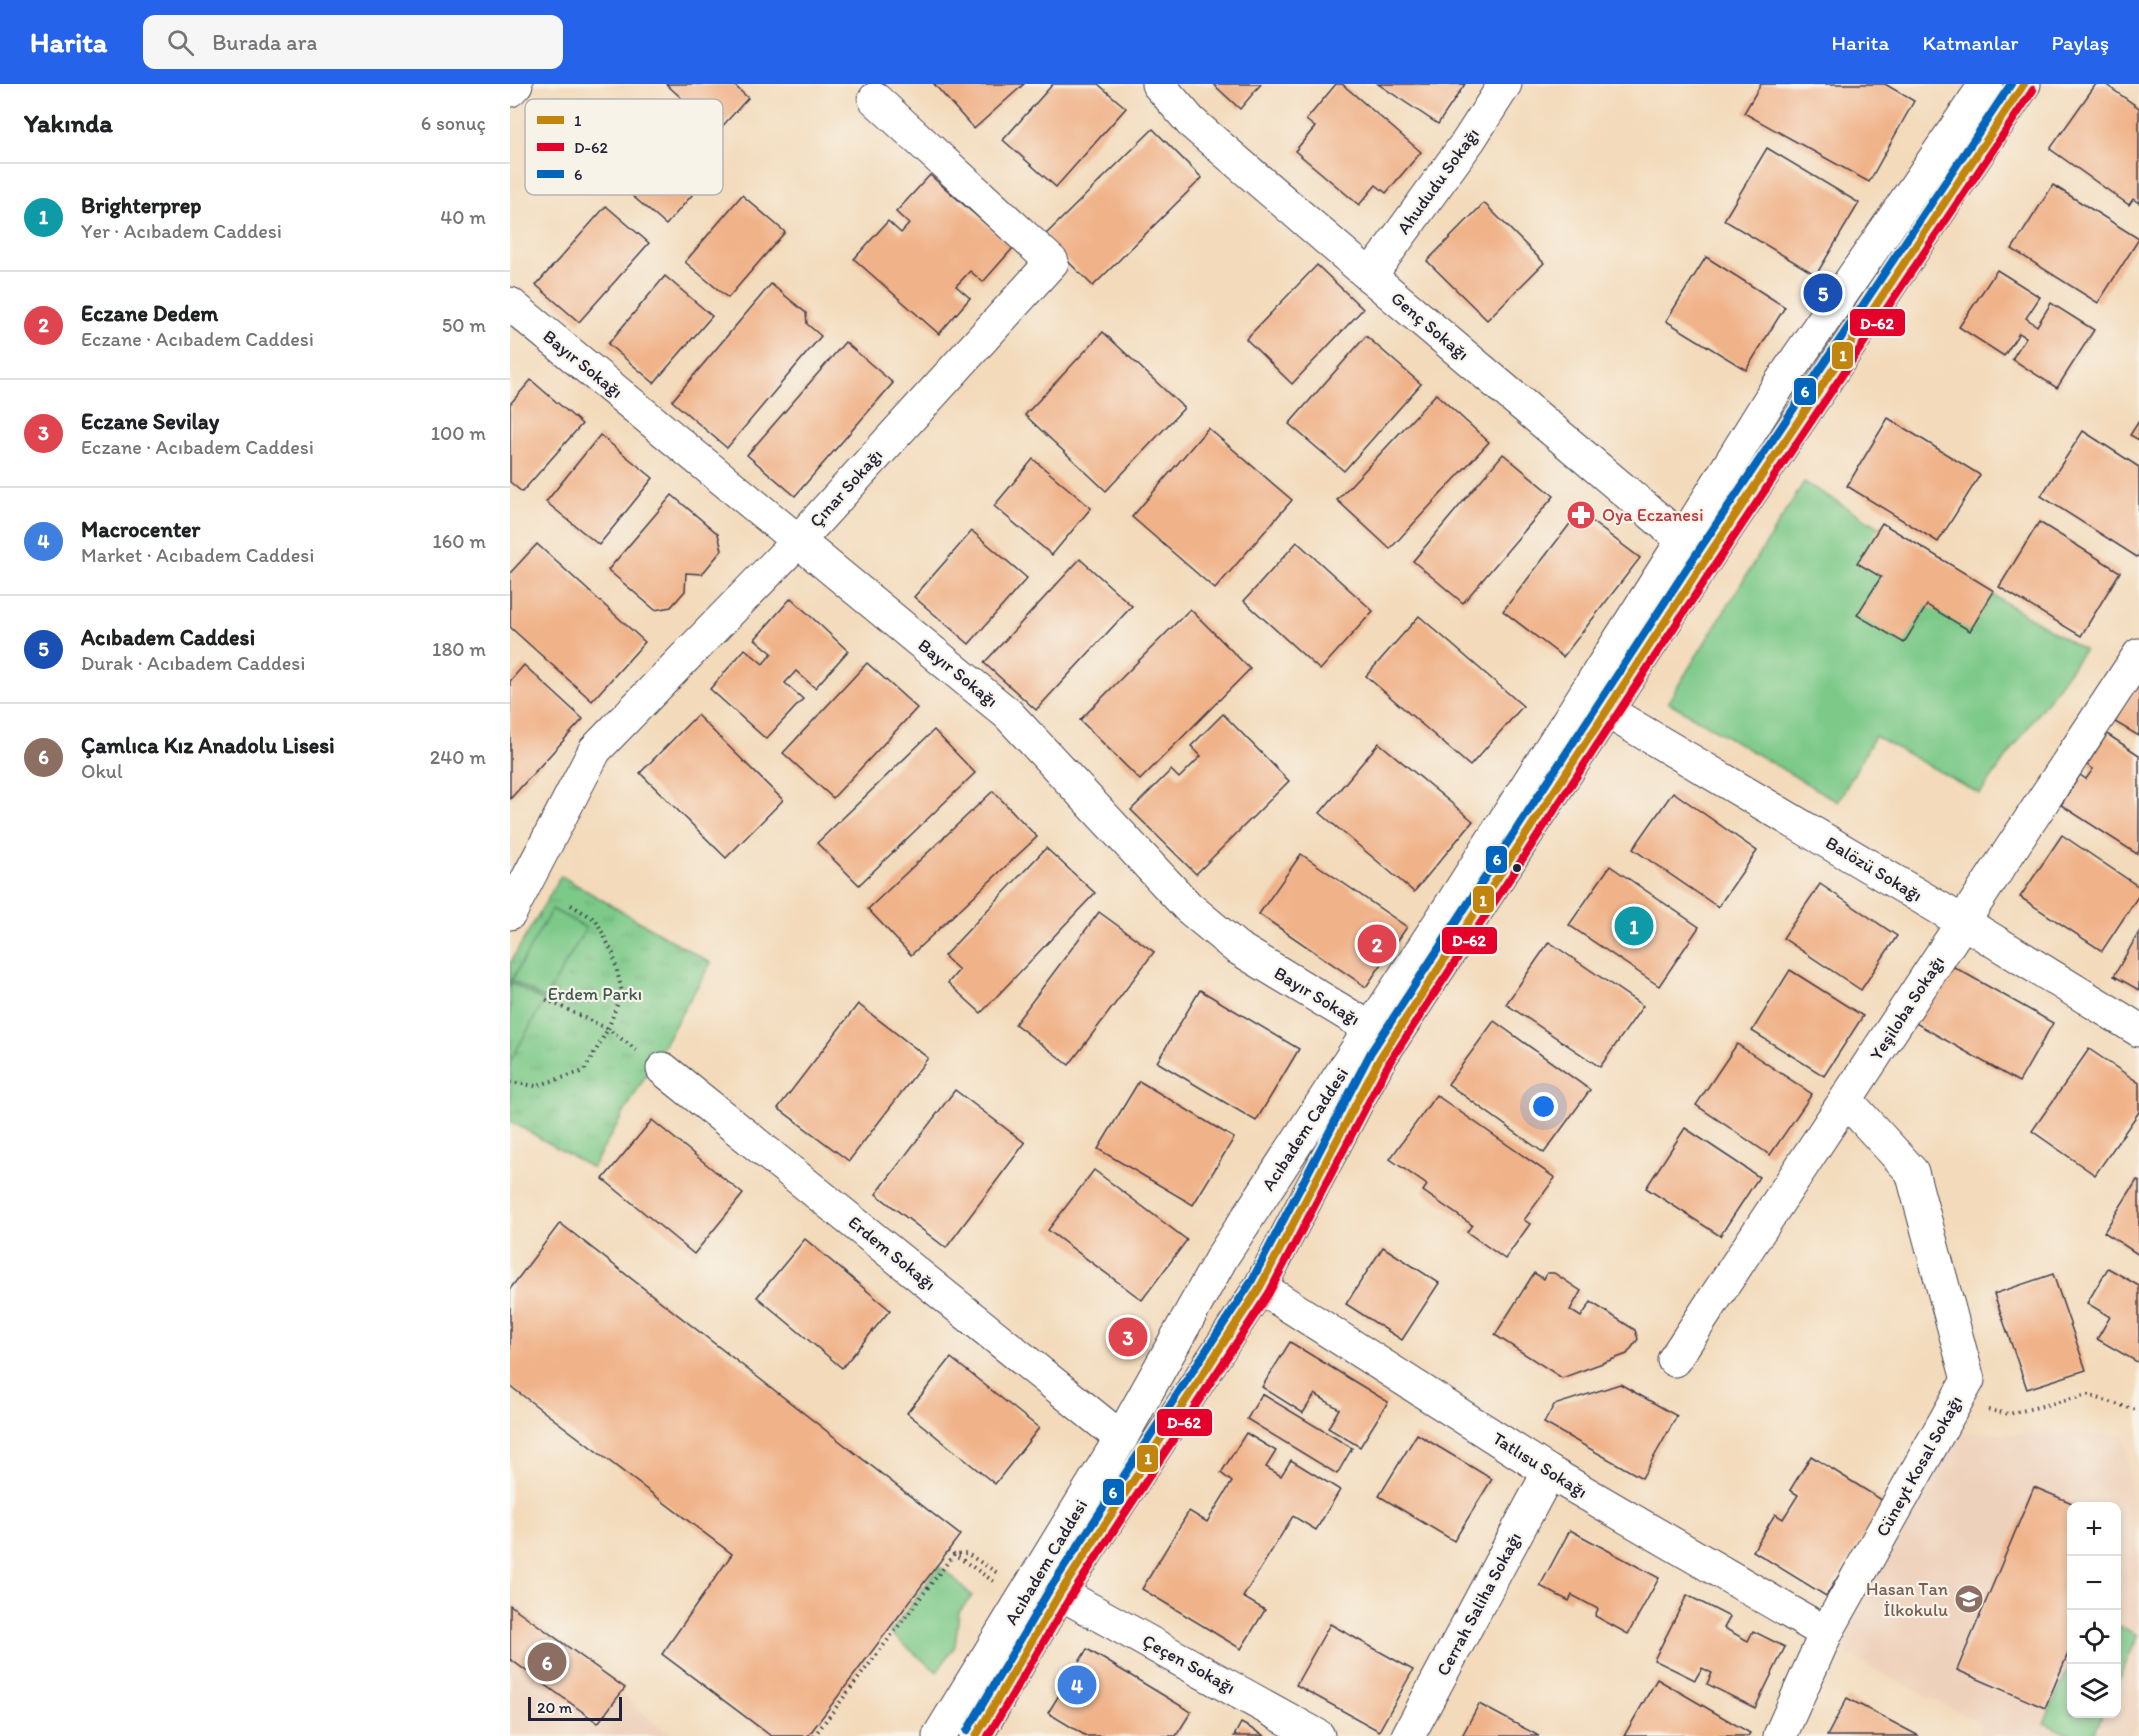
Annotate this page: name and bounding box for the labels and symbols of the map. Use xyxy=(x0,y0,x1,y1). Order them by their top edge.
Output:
legend xyxy=(525,99,723,195)
text: 1 xyxy=(574,111,582,130)
street label: Ahududu Sokağı xyxy=(1392,124,1484,238)
text: D-62 xyxy=(574,138,608,157)
text: 6 xyxy=(574,165,582,184)
pin: 5 xyxy=(1804,270,1842,316)
street label: Genç Sokağı xyxy=(1386,287,1474,365)
line badge: D-62 xyxy=(1849,308,1906,337)
text: D-62 xyxy=(1860,314,1895,333)
street label: Bayır Sokağı xyxy=(539,325,627,403)
line badge: 1 xyxy=(1831,341,1854,370)
text: 1 xyxy=(1839,346,1847,365)
line badge: 6 xyxy=(1793,377,1817,406)
text: 6 xyxy=(1801,382,1810,401)
street label: Çınar Sokağı xyxy=(805,444,887,532)
pharmacy icon: Oya Eczanesi xyxy=(1565,499,1597,531)
place label: Oya Eczanesi xyxy=(1602,504,1704,526)
street label: Bayır Sokağı xyxy=(914,634,1002,712)
street label: Balözü Sokağı xyxy=(1822,832,1926,906)
line badge: 6 xyxy=(1485,845,1508,874)
text: 6 xyxy=(1493,850,1502,869)
unlabelled marker xyxy=(1511,862,1523,874)
line badge: 1 xyxy=(1472,885,1495,914)
text: 1 xyxy=(1479,891,1487,910)
pin: 1 xyxy=(1614,904,1654,948)
pin: 2 xyxy=(1358,922,1396,966)
line badge: D-62 xyxy=(1441,926,1498,955)
text: D-62 xyxy=(1452,931,1487,950)
street label: Yeşiloba Sokağı xyxy=(1865,952,1949,1064)
street label: Bayır Sokağı xyxy=(1270,962,1364,1030)
park label: Erdem Parkı xyxy=(548,983,642,1005)
street label: Acıbadem Caddesi xyxy=(1257,1063,1353,1195)
your location xyxy=(1529,1092,1558,1121)
street label: Erdem Sokağı xyxy=(844,1211,940,1295)
pin: 3 xyxy=(1108,1314,1148,1360)
street label: Cüneyt Kosal Sokağı xyxy=(1871,1392,1967,1540)
line badge: D-62 xyxy=(1156,1408,1213,1437)
text: D-62 xyxy=(1167,1413,1202,1432)
street label: Tatlısu Sokağı xyxy=(1488,1427,1592,1503)
line badge: 1 xyxy=(1136,1444,1159,1473)
text: 1 xyxy=(1144,1449,1152,1468)
line badge: 6 xyxy=(1102,1478,1125,1506)
text: 6 xyxy=(1109,1483,1118,1502)
street label: Acıbadem Caddesi xyxy=(1000,1495,1092,1629)
street label: Cerrah Saliha Sokağı xyxy=(1432,1528,1526,1680)
place label: Hasan Tan İlkokulu xyxy=(1866,1578,1948,1621)
school or university icon: Hasan Tan İlkokulu xyxy=(1953,1583,1985,1615)
street label: Çeçen Sokağı xyxy=(1139,1629,1239,1699)
pin: 6 xyxy=(528,1640,567,1684)
pin: 4 xyxy=(1058,1662,1096,1708)
scale bar xyxy=(528,1694,622,1722)

